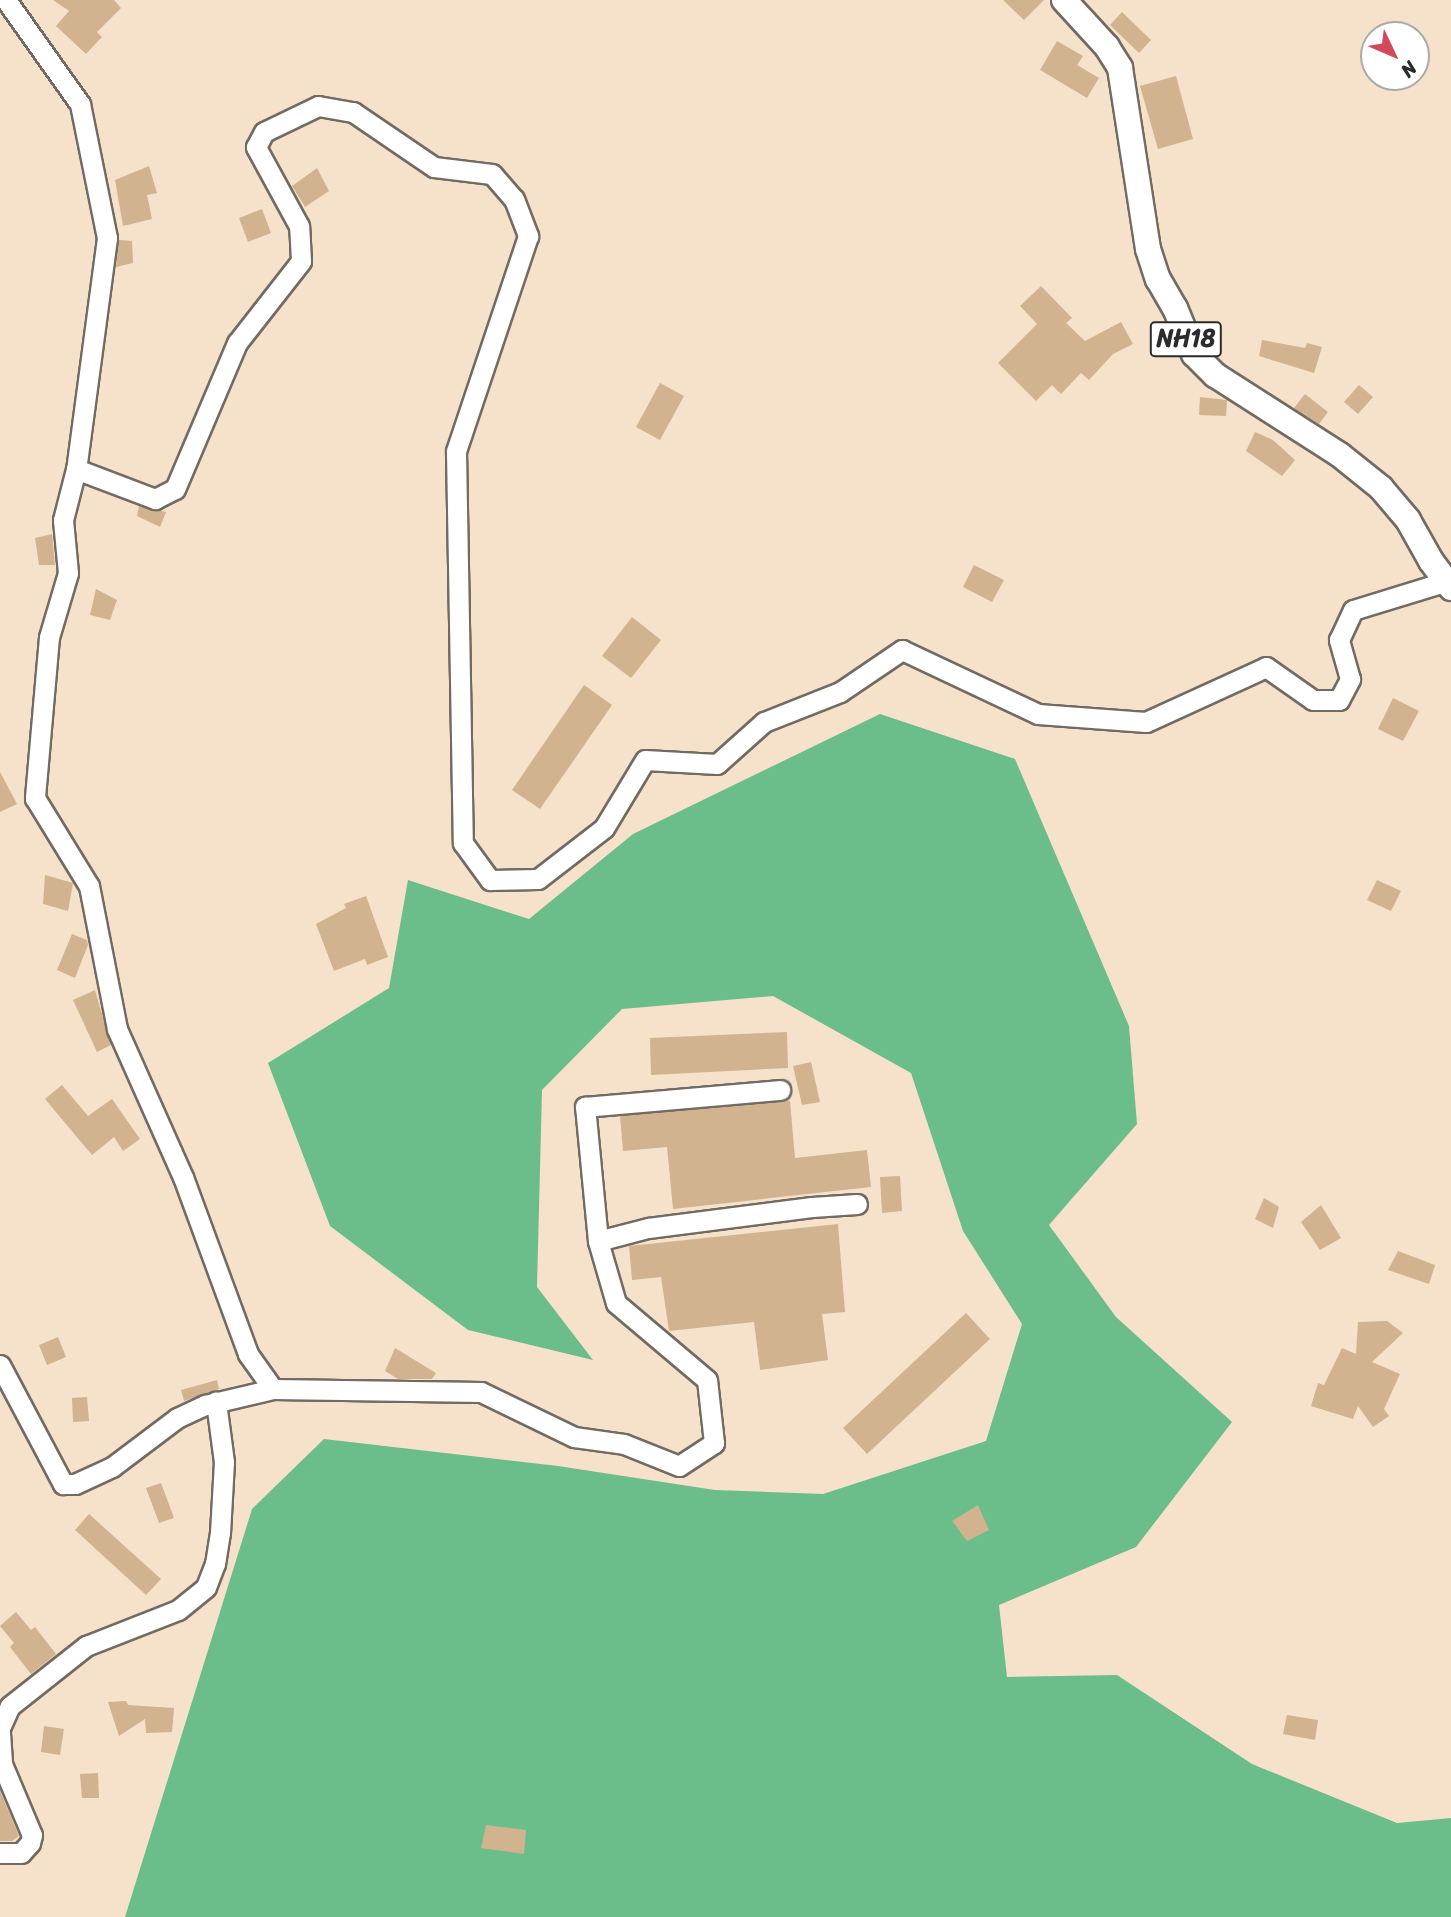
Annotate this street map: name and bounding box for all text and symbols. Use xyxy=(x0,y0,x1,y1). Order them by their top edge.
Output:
north arrow xyxy=(1360,21,1430,91)
text: N xyxy=(1393,53,1425,86)
road number: NH18 xyxy=(1149,318,1223,360)

